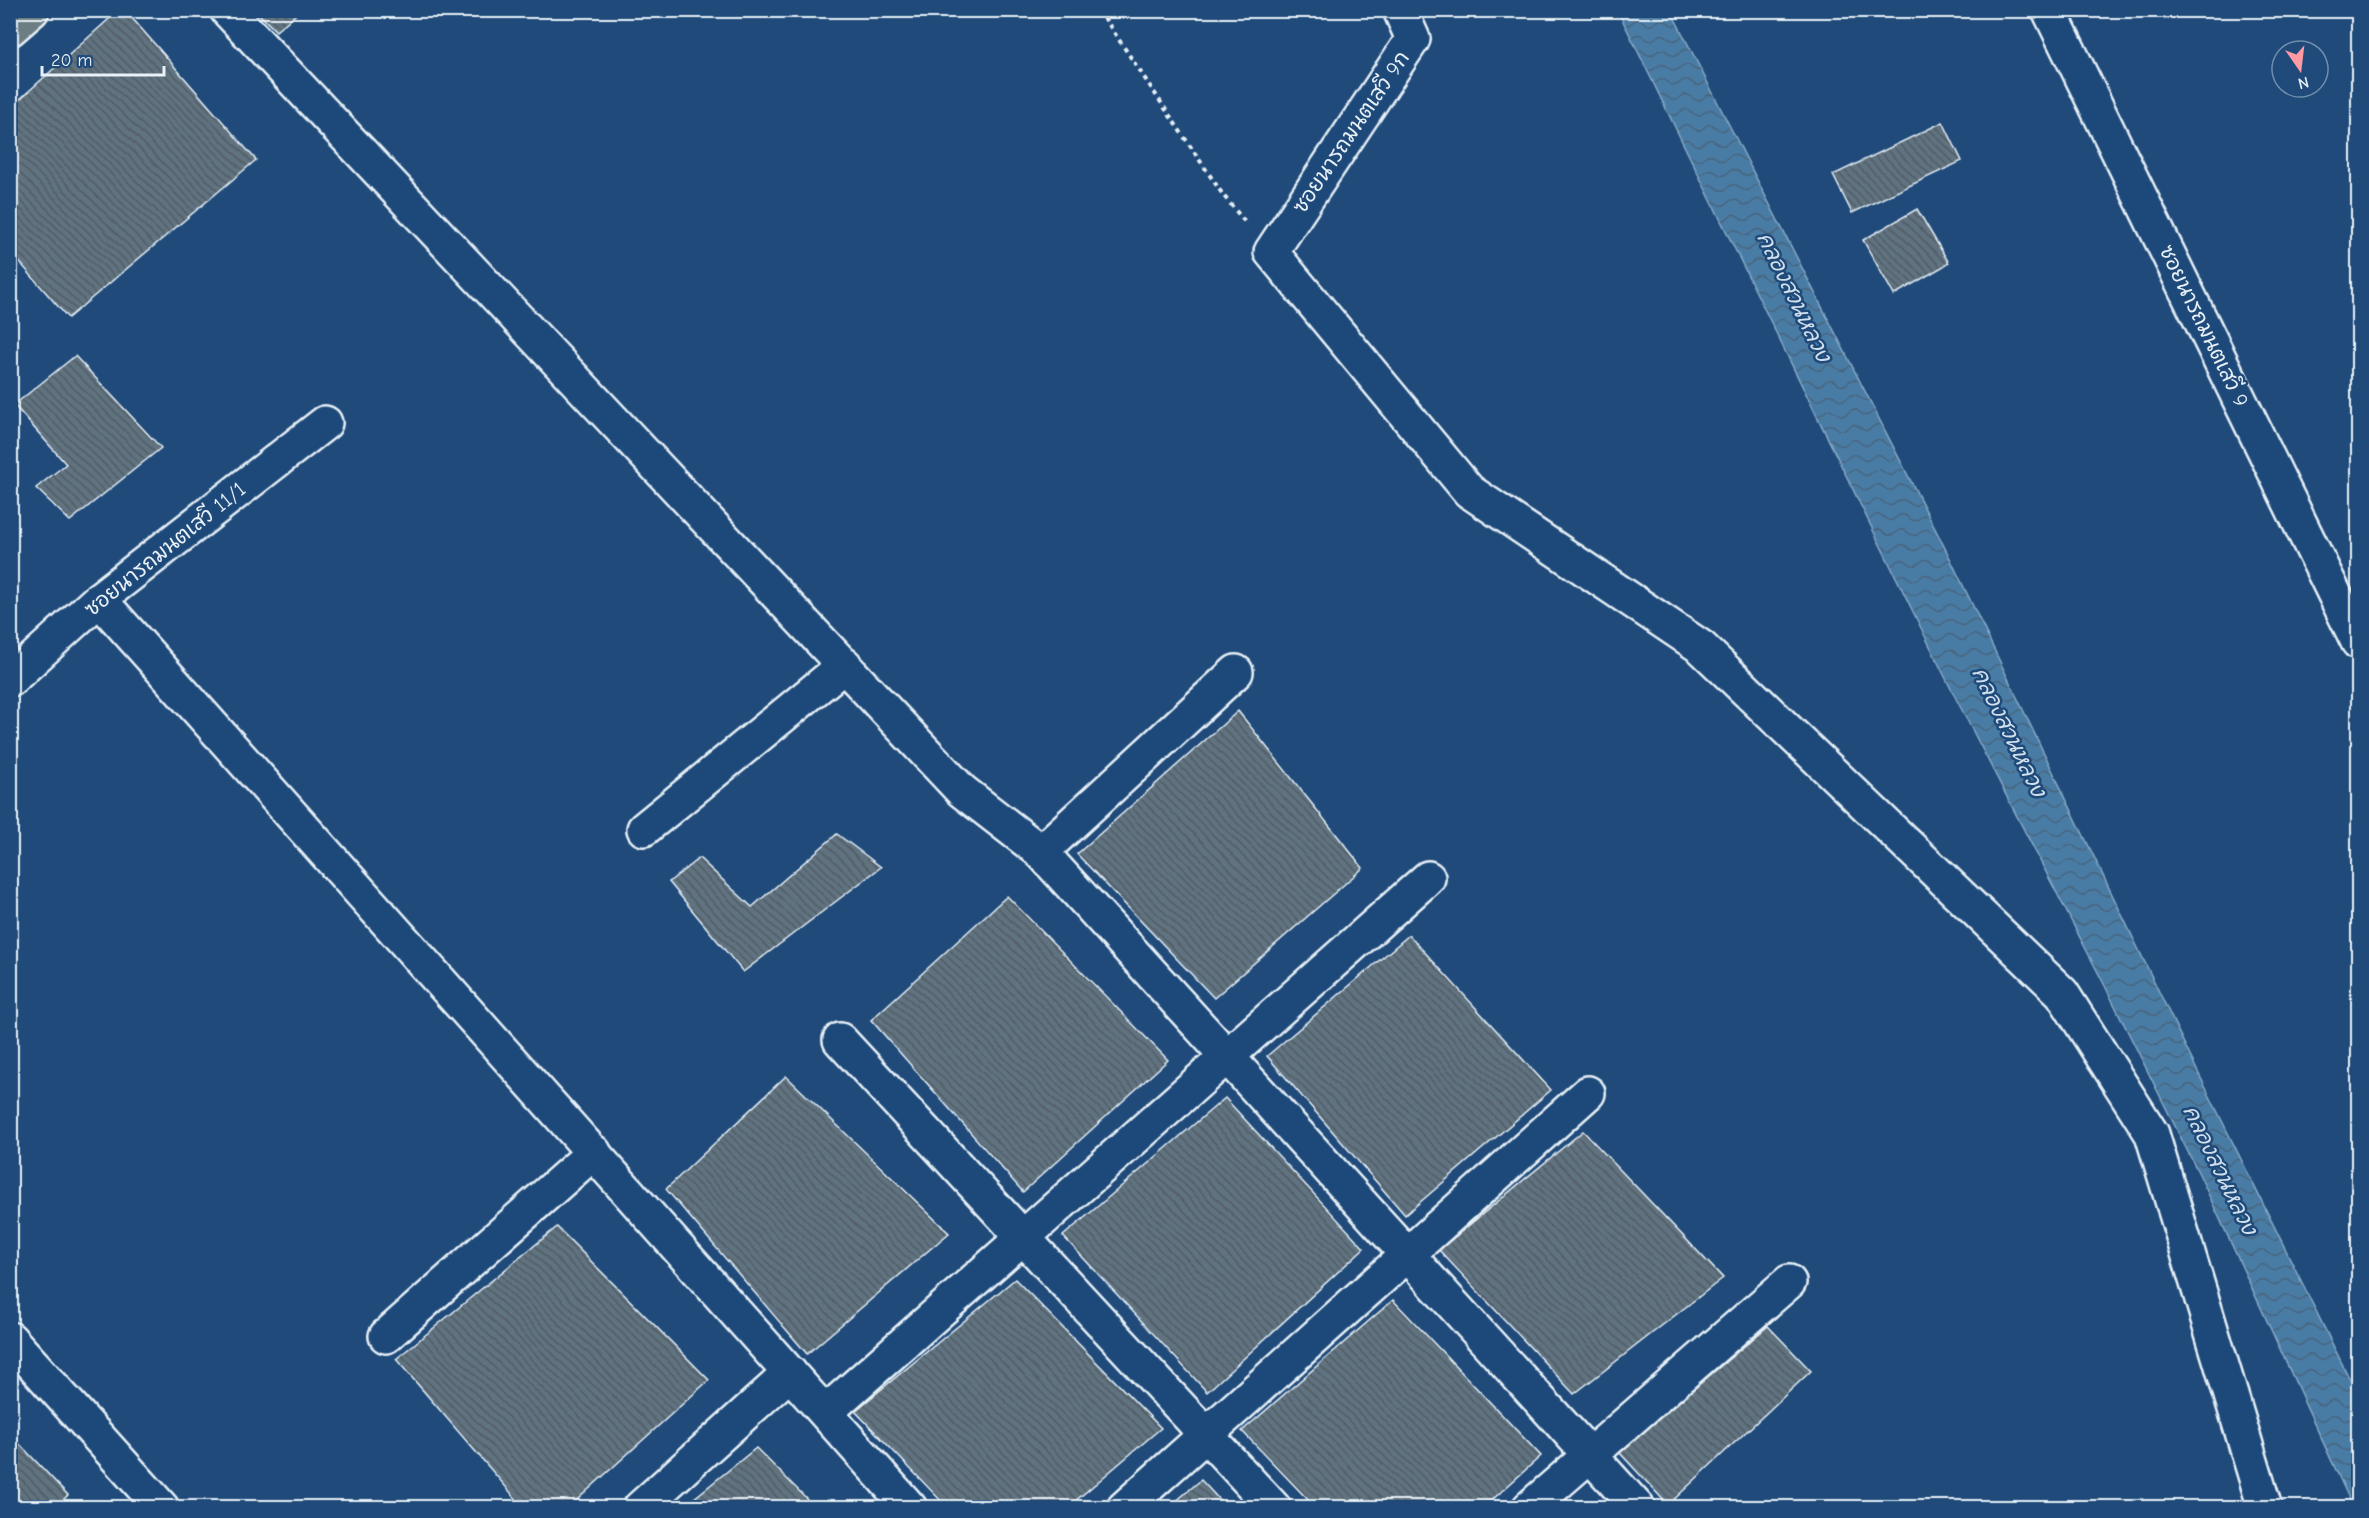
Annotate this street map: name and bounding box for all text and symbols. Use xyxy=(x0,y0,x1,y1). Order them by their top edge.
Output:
scale bar xyxy=(42,39,164,77)
north arrow xyxy=(2270,39,2330,99)
street label: ซอยนารถมนตเสวี 9ก xyxy=(1288,46,1414,218)
text: 20 m xyxy=(51,50,92,71)
text: N xyxy=(2296,73,2311,93)
water label: คลองสวนหลวง xyxy=(1751,228,1838,368)
street label: ซอยนารถมนตเสวี 9 xyxy=(2154,241,2254,411)
street label: ซอยนารถมนตเสวี 11/1 xyxy=(80,477,250,621)
water label: คลองสวนหลวง xyxy=(1966,663,2053,803)
water label: คลองสวนหลวง xyxy=(2177,1101,2264,1241)

